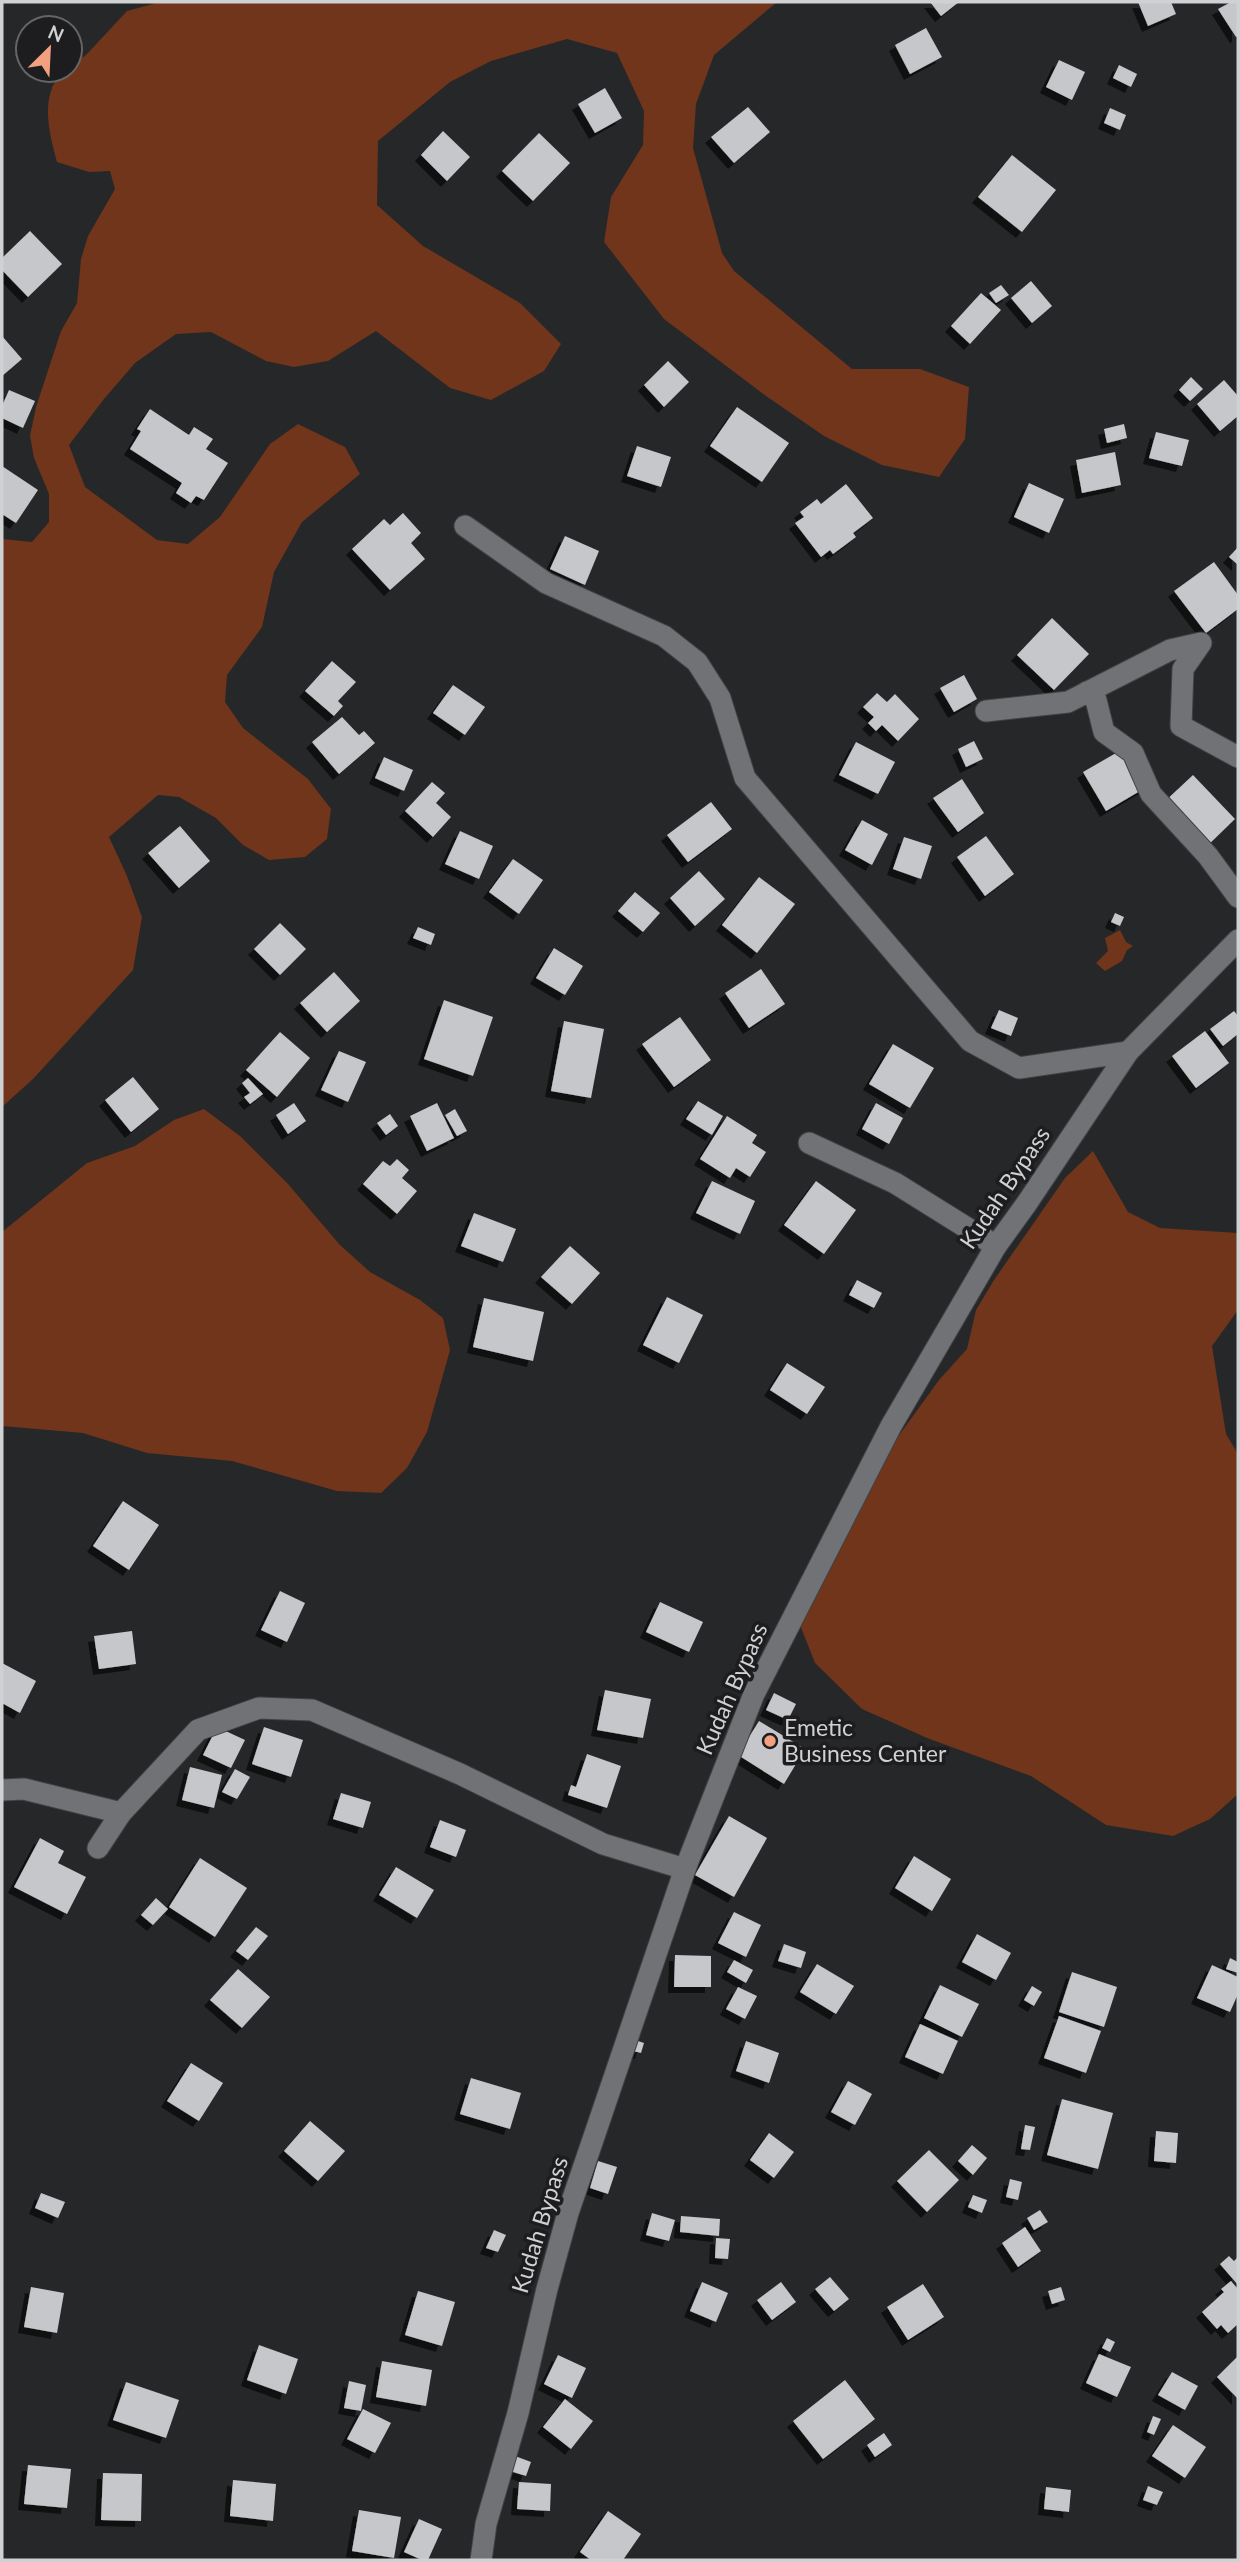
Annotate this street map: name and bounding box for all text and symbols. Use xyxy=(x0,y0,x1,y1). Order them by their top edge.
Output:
north arrow xyxy=(14,14,84,84)
text: N xyxy=(45,20,67,46)
street label: Kudah Bypass xyxy=(953,1121,1055,1254)
street label: Kudah Bypass xyxy=(690,1618,773,1759)
place label: Emetic Business Center xyxy=(784,1713,947,1767)
marker: Emetic Business Center xyxy=(762,1733,778,1749)
street label: Kudah Bypass xyxy=(505,2153,573,2296)

